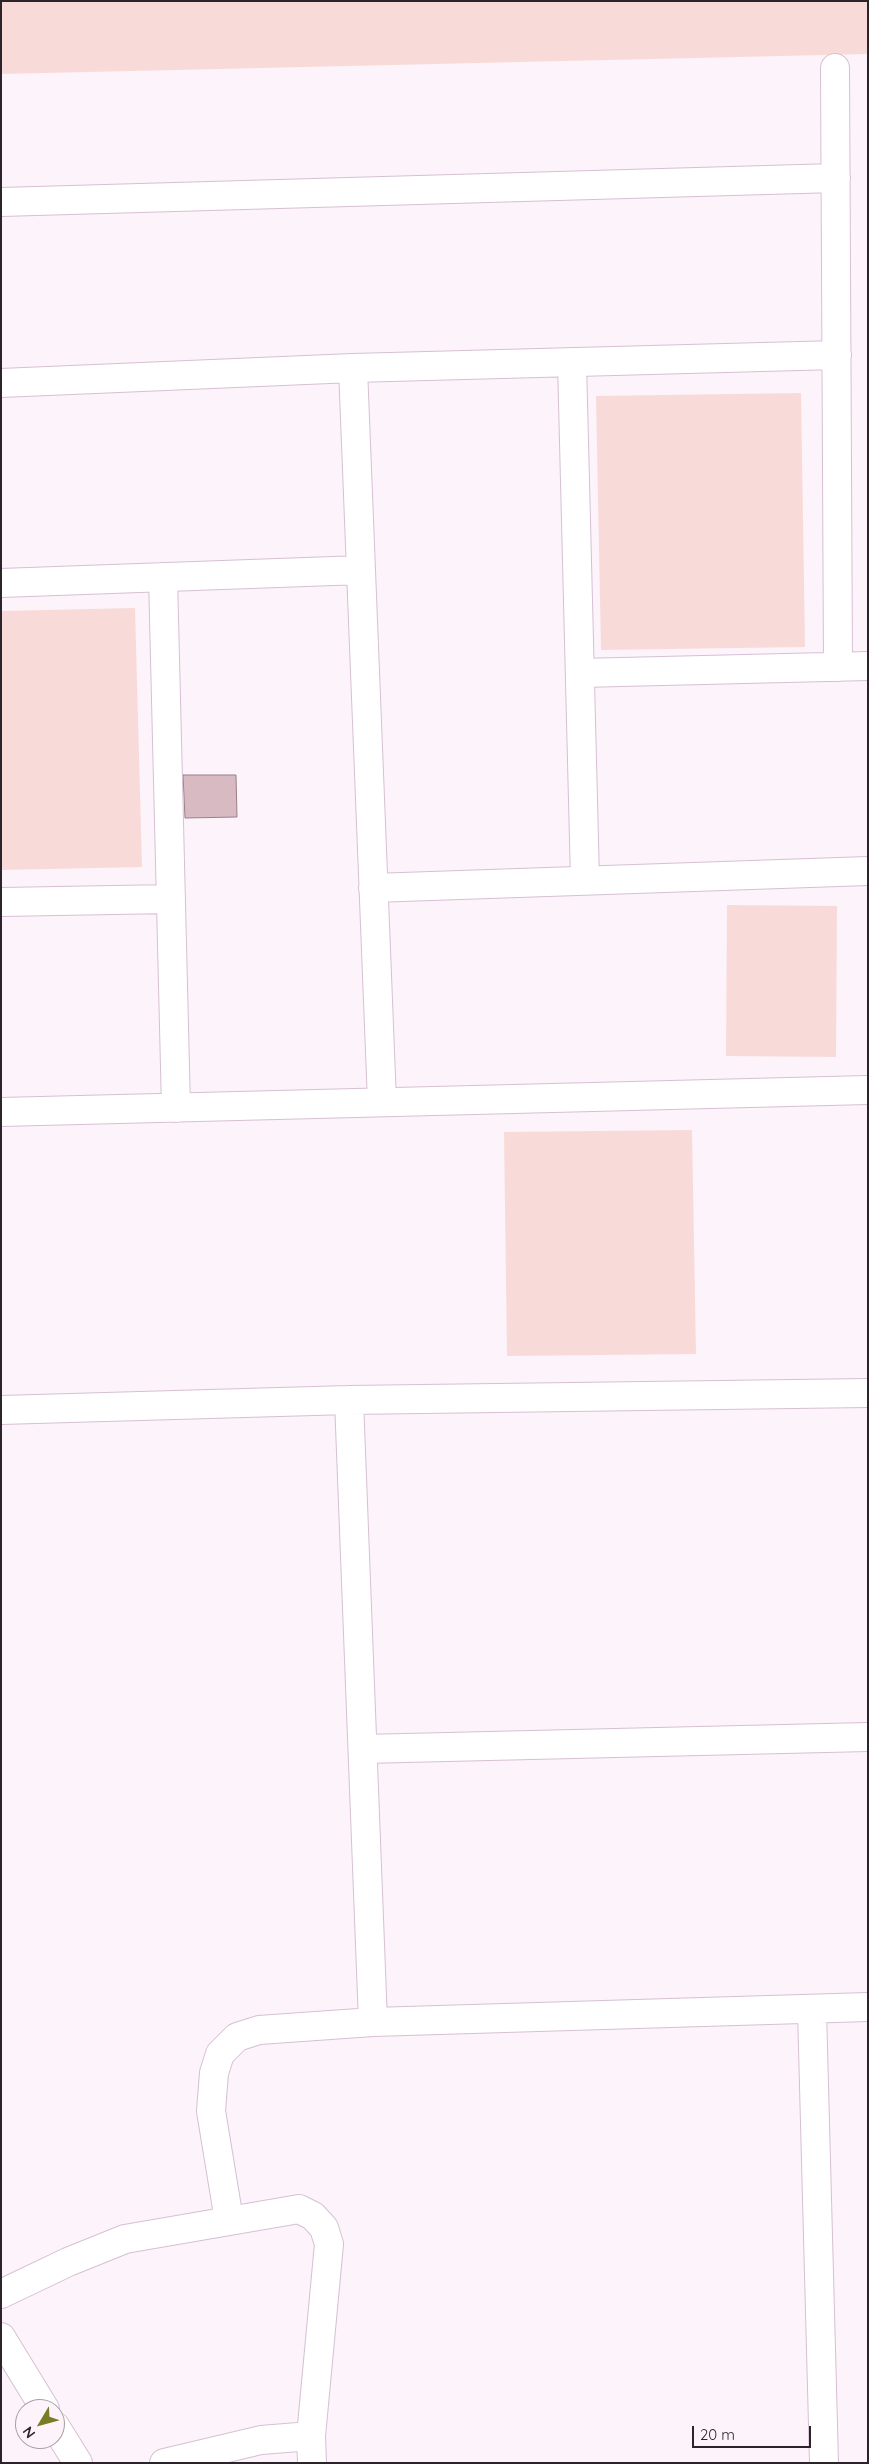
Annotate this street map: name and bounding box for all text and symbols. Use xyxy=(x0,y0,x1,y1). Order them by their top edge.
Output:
north arrow xyxy=(15,2399,65,2449)
scale bar xyxy=(694,2416,813,2448)
text: N xyxy=(19,2423,39,2442)
text: 20 m xyxy=(700,2425,735,2444)

